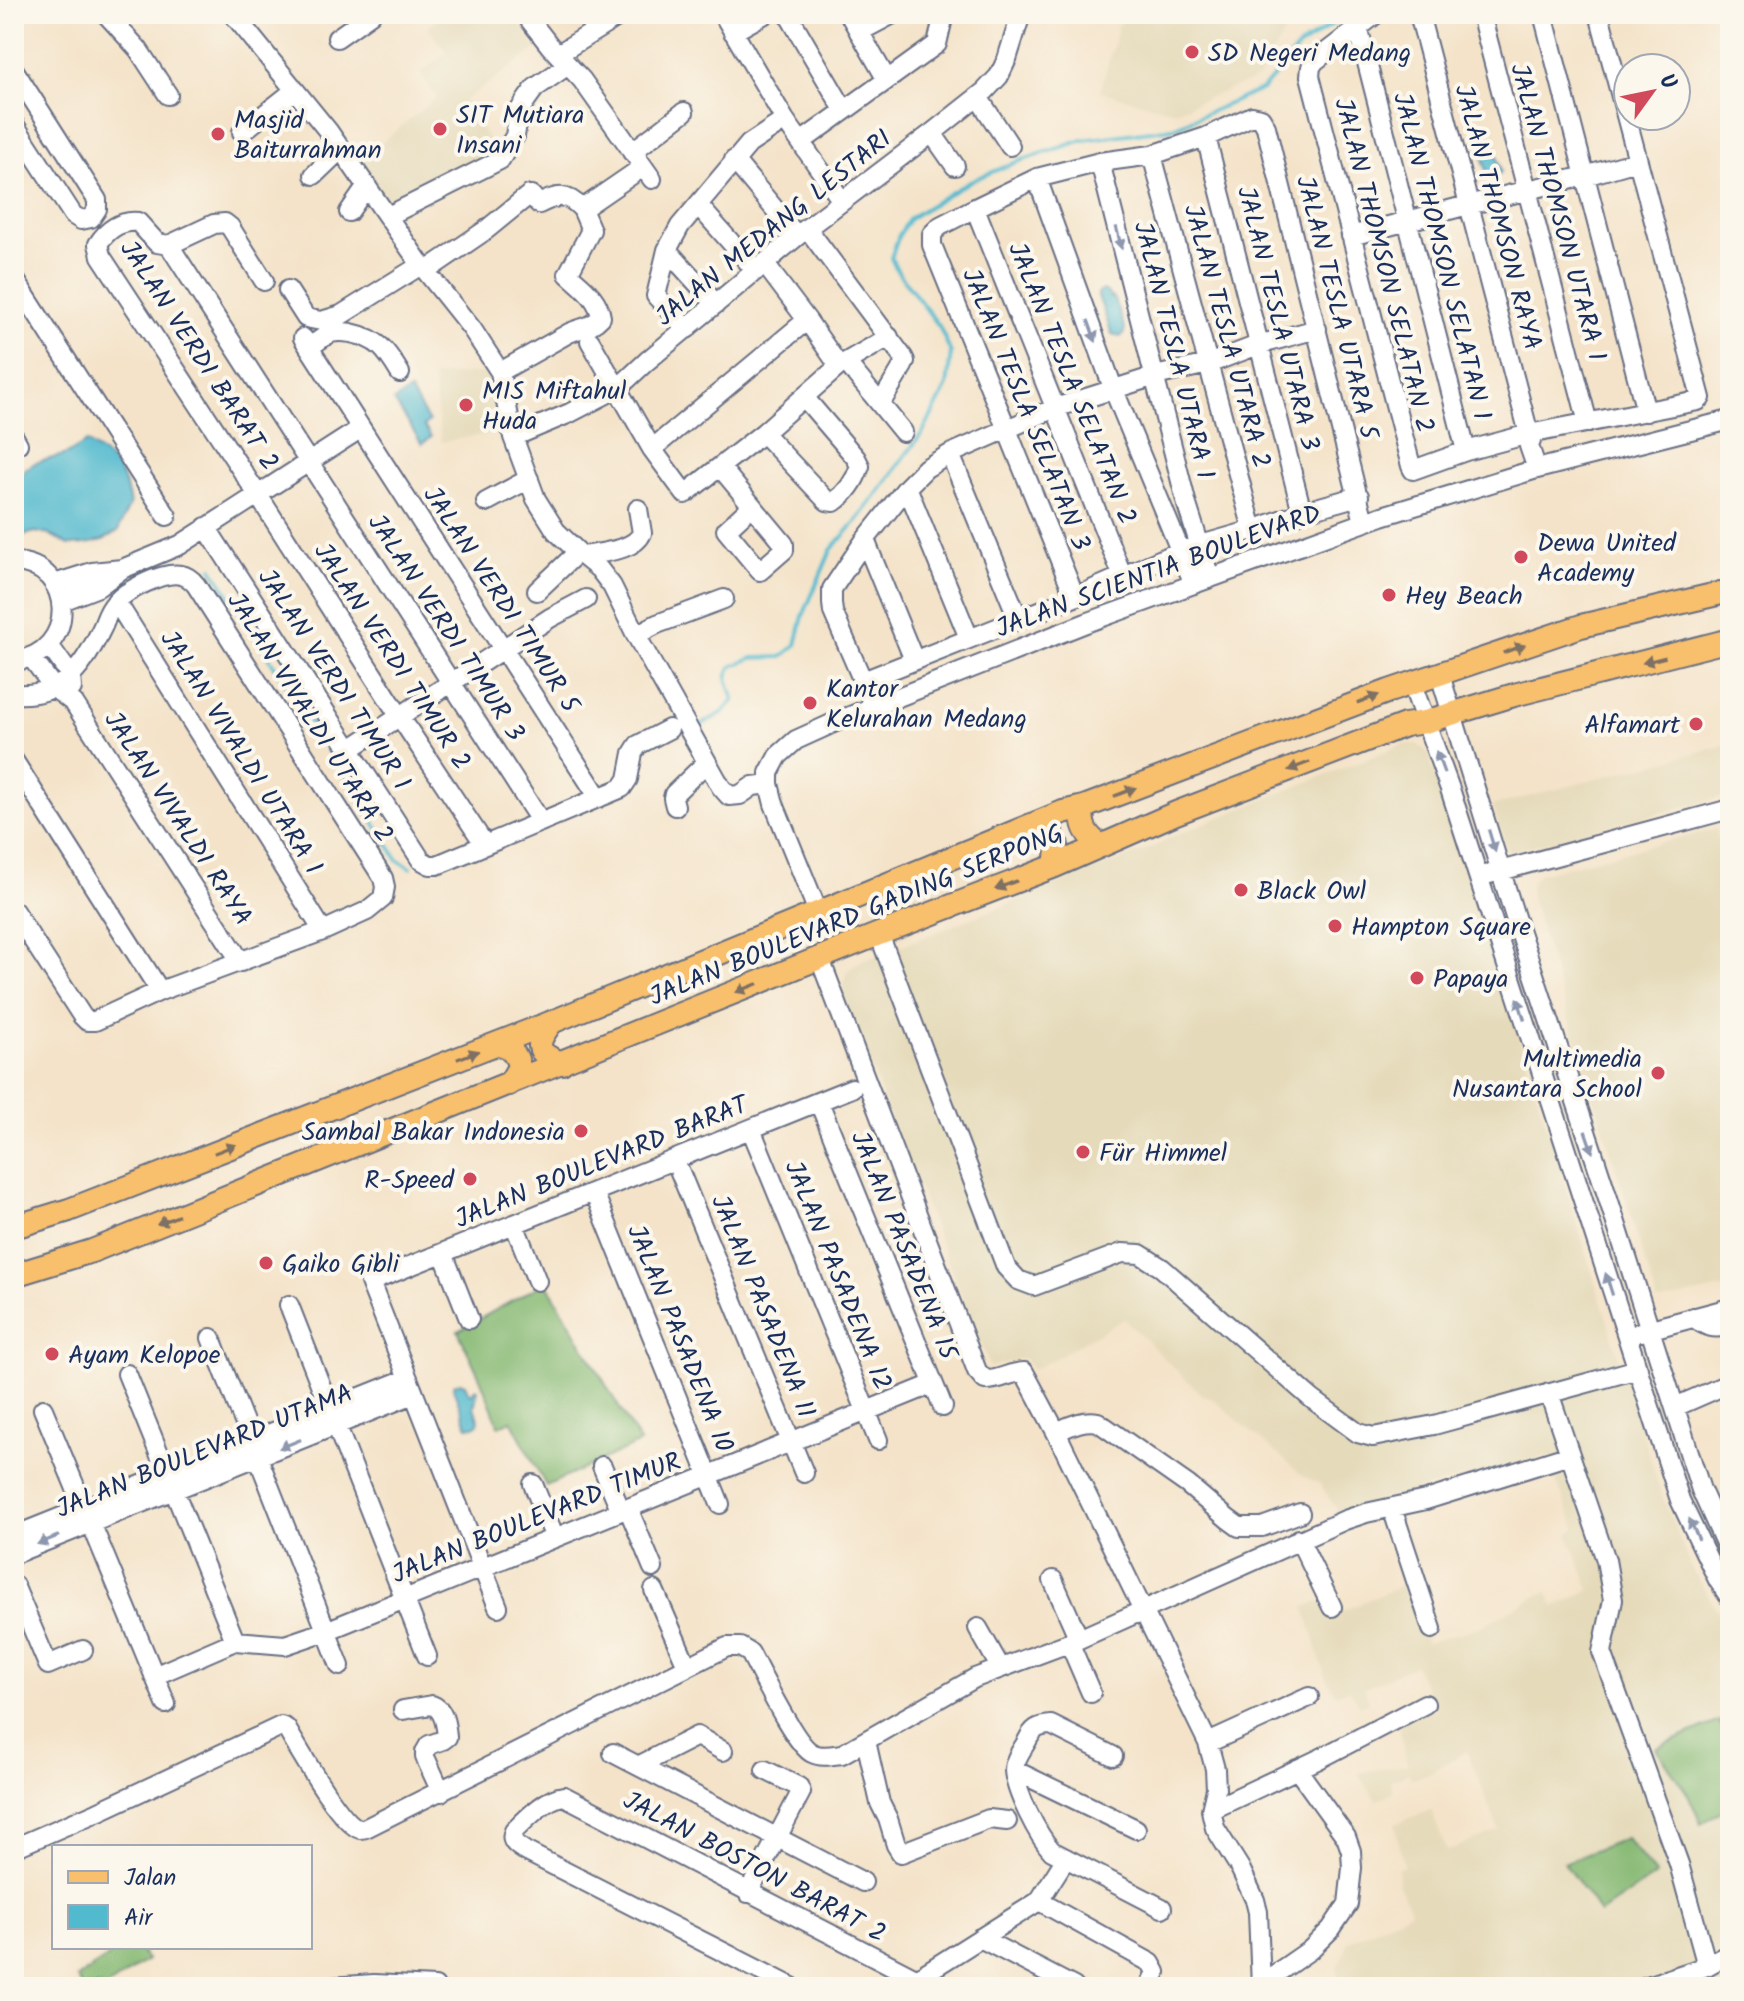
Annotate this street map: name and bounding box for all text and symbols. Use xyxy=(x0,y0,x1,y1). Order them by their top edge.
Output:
place label: SD Negeri Medang xyxy=(1208,33,1411,75)
marker: SD Negeri Medang xyxy=(1183,43,1201,61)
north arrow xyxy=(1612,52,1692,132)
street label: JALAN THOMSON UTARA 1 xyxy=(1497,59,1617,366)
text: U xyxy=(1648,67,1685,97)
street label: JALAN THOMSON RAYA xyxy=(1441,80,1553,355)
street label: JALAN THOMSON SELATAN 1 xyxy=(1380,88,1502,425)
street label: JALAN THOMSON SELATAN 2 xyxy=(1321,94,1445,437)
place label: SIT Mutiara Insani xyxy=(456,95,584,167)
place label: Masjid Baiturrahman xyxy=(234,100,382,172)
marker: SIT Mutiara Insani xyxy=(431,120,449,138)
street label: JALAN MEDANG LESTARI xyxy=(647,120,902,338)
marker: Masjid Baiturrahman xyxy=(209,125,227,143)
street label: JALAN TESLA UTARA 5 xyxy=(1283,171,1390,446)
street label: JALAN TESLA UTARA 3 xyxy=(1224,182,1330,455)
street label: JALAN TESLA UTARA 2 xyxy=(1171,200,1281,473)
street label: JALAN TESLA UTARA 1 xyxy=(1121,217,1225,484)
one-way arrow xyxy=(1114,225,1126,250)
street label: JALAN VERDI BARAT 2 xyxy=(108,232,289,480)
street label: JALAN TESLA SELATAN 2 xyxy=(995,236,1147,531)
street label: JALAN TESLA SELATAN 3 xyxy=(949,262,1101,557)
one-way arrow xyxy=(1086,319,1099,343)
place label: MIS Miftahul Huda xyxy=(482,371,626,443)
marker: MIS Miftahul Huda xyxy=(457,396,475,414)
street label: JALAN VERDI TIMUR 5 xyxy=(411,478,591,724)
street label: JALAN SCIENTIA BOULEVARD xyxy=(990,493,1327,650)
street label: JALAN VERDI TIMUR 3 xyxy=(356,506,535,750)
place label: Dewa United Academy xyxy=(1537,523,1677,595)
street label: JALAN VERDI TIMUR 2 xyxy=(302,535,481,779)
marker: Dewa United Academy xyxy=(1512,548,1530,566)
street label: JALAN VERDI TIMUR 1 xyxy=(246,561,421,799)
place label: Hey Beach xyxy=(1405,576,1523,618)
street label: JALAN VIVALDI UTARA 2 xyxy=(215,584,404,852)
marker: Hey Beach xyxy=(1380,586,1398,604)
street label: JALAN VIVALDI UTARA 1 xyxy=(148,622,333,884)
one-way arrow xyxy=(1502,643,1526,655)
one-way arrow xyxy=(1642,654,1667,666)
place label: Kantor Kelurahan Medang xyxy=(826,669,1027,741)
one-way arrow xyxy=(1356,692,1380,705)
marker: Kantor Kelurahan Medang xyxy=(801,694,819,712)
street label: JALAN VIVALDI RAYA xyxy=(92,703,263,935)
place label: Alfamart xyxy=(1584,705,1681,747)
marker: Alfamart xyxy=(1687,715,1705,733)
one-way arrow xyxy=(1433,750,1446,774)
one-way arrow xyxy=(1287,760,1311,773)
one-way arrow xyxy=(1113,785,1137,798)
street label: JALAN BOULEVARD GADING SERPONG xyxy=(643,813,1070,1018)
one-way arrow xyxy=(1486,830,1499,854)
place label: Black Owl xyxy=(1257,871,1366,913)
one-way arrow xyxy=(994,879,1018,892)
marker: Black Owl xyxy=(1232,881,1250,899)
place label: Hampton Square xyxy=(1351,907,1531,949)
marker: Hampton Square xyxy=(1326,917,1344,935)
place label: Papaya xyxy=(1433,959,1508,1001)
marker: Papaya xyxy=(1408,969,1426,987)
one-way arrow xyxy=(735,982,759,995)
one-way arrow xyxy=(1514,997,1527,1021)
place label: Multimedia Nusantara School xyxy=(1452,1039,1642,1111)
one-way arrow xyxy=(456,1048,480,1061)
marker: Multimedia Nusantara School xyxy=(1649,1064,1667,1082)
street label: JALAN BOULEVARD BARAT xyxy=(449,1084,757,1241)
place label: Sambal Bakar Indonesia xyxy=(302,1112,565,1154)
marker: Sambal Bakar Indonesia xyxy=(572,1122,590,1140)
street label: JALAN PASADENA 15 xyxy=(838,1125,969,1368)
one-way arrow xyxy=(1584,1130,1596,1154)
place label: Für Himmel xyxy=(1099,1133,1227,1175)
one-way arrow xyxy=(213,1143,237,1156)
marker: Für Himmel xyxy=(1074,1143,1092,1161)
street label: JALAN PASADENA 12 xyxy=(772,1154,902,1397)
place label: R-Speed xyxy=(364,1160,455,1202)
marker: R-Speed xyxy=(461,1170,479,1188)
street label: JALAN PASADENA 11 xyxy=(698,1189,826,1425)
one-way arrow xyxy=(156,1214,180,1227)
street label: JALAN PASADENA 10 xyxy=(614,1218,744,1459)
place label: Gaiko Gibli xyxy=(282,1244,401,1286)
marker: Gaiko Gibli xyxy=(257,1254,275,1272)
one-way arrow xyxy=(1603,1271,1615,1295)
place label: Ayam Kelopoe xyxy=(68,1335,221,1377)
marker: Ayam Kelopoe xyxy=(43,1345,61,1363)
street label: JALAN BOULEVARD UTAMA xyxy=(50,1373,360,1531)
one-way arrow xyxy=(278,1438,302,1451)
street label: JALAN BOULEVARD TIMUR xyxy=(386,1442,688,1596)
one-way arrow xyxy=(1687,1517,1701,1541)
one-way arrow xyxy=(36,1534,60,1547)
street label: JALAN BOSTON BARAT 2 xyxy=(615,1780,893,1955)
legend xyxy=(52,1845,312,1949)
text: Jalan xyxy=(124,1859,176,1898)
text: Air xyxy=(124,1899,154,1938)

